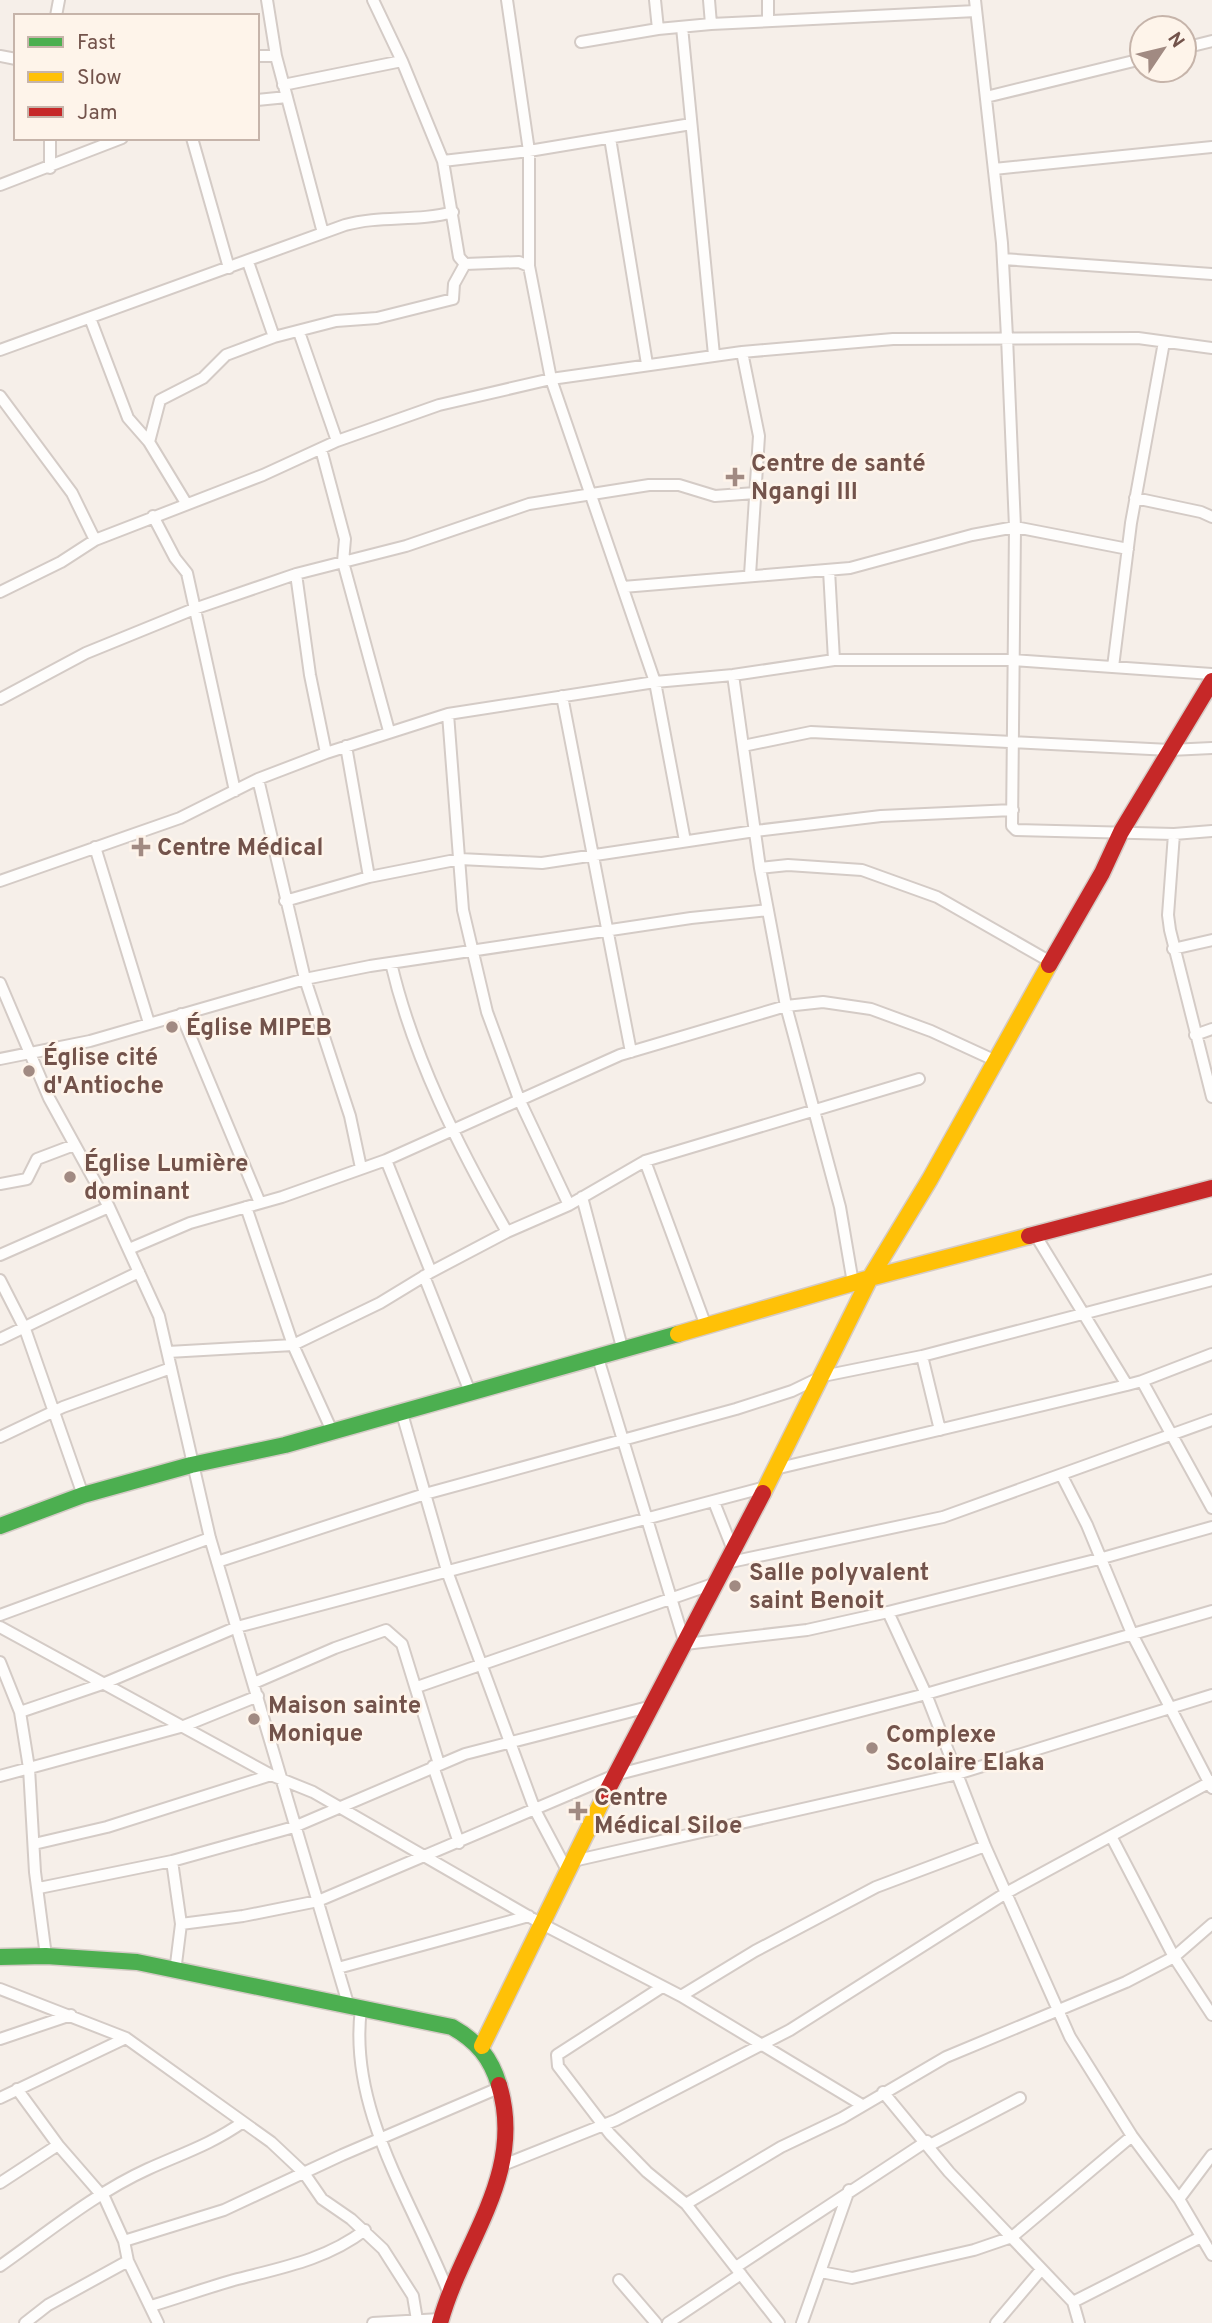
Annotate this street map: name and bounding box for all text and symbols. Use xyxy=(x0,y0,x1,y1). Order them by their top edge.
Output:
legend xyxy=(14,14,259,140)
north arrow xyxy=(1128,14,1198,84)
text: N xyxy=(1162,28,1189,53)
text: Fast xyxy=(77,30,116,57)
text: Slow xyxy=(77,65,122,92)
text: Jam xyxy=(77,100,118,127)
place label: Centre de santé Ngangi III xyxy=(751,450,926,508)
marker: Centre de santé Ngangi III xyxy=(725,467,745,487)
place label: Centre Médical xyxy=(157,834,323,864)
marker: Centre Médical xyxy=(131,837,151,857)
place label: Église MIPEB xyxy=(186,1012,332,1044)
marker: Église MIPEB xyxy=(164,1019,180,1035)
place label: Église cité d'Antioche xyxy=(43,1042,164,1102)
marker: Église cité d'Antioche xyxy=(21,1063,37,1079)
place label: Église Lumière dominant xyxy=(84,1148,249,1208)
marker: Église Lumière dominant xyxy=(62,1169,78,1185)
place label: Salle polyvalent saint Benoit xyxy=(749,1559,929,1617)
marker: Salle polyvalent saint Benoit xyxy=(727,1578,743,1594)
place label: Maison sainte Monique xyxy=(268,1692,421,1750)
marker: Maison sainte Monique xyxy=(246,1711,262,1727)
place label: Complexe Scolaire Elaka xyxy=(886,1721,1045,1779)
marker: Complexe Scolaire Elaka xyxy=(864,1740,880,1756)
place label: Centre Médical Siloe xyxy=(594,1784,742,1842)
marker: Centre Médical Siloe xyxy=(568,1801,588,1821)

